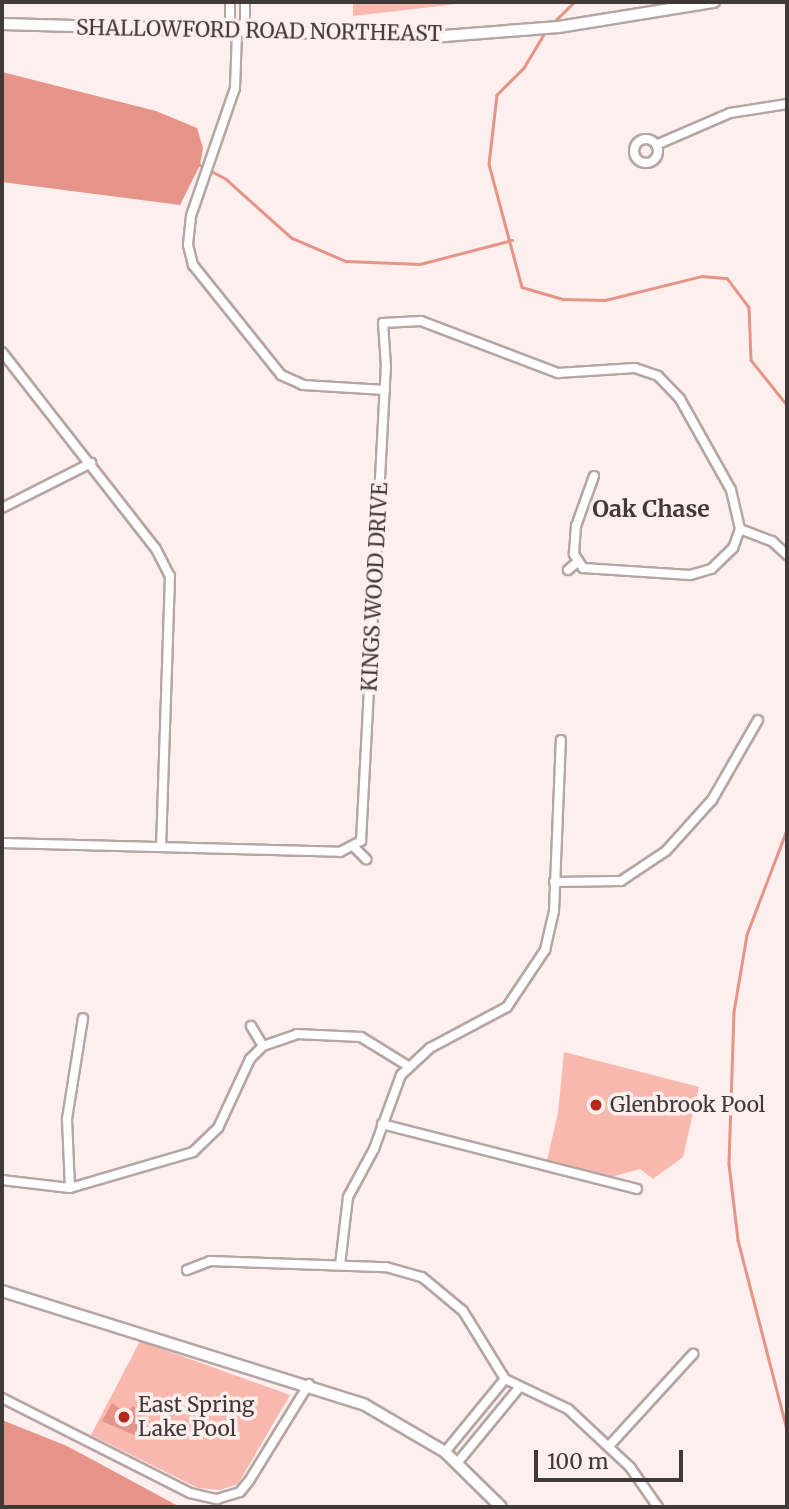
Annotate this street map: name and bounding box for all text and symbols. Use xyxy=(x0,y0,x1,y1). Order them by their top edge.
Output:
street label: SHALLOWFORD ROAD NORTHEAST xyxy=(76,15,442,47)
street label: KINGS WOOD DRIVE xyxy=(357,482,393,692)
district label: Oak Chase xyxy=(592,495,710,523)
place label: Glenbrook Pool xyxy=(610,1092,765,1118)
marker: Glenbrook Pool xyxy=(588,1097,604,1113)
place label: East Spring Lake Pool xyxy=(138,1392,255,1442)
marker: East Spring Lake Pool xyxy=(116,1409,132,1425)
scale bar xyxy=(537,1436,686,1480)
text: 100 m xyxy=(547,1448,609,1475)

